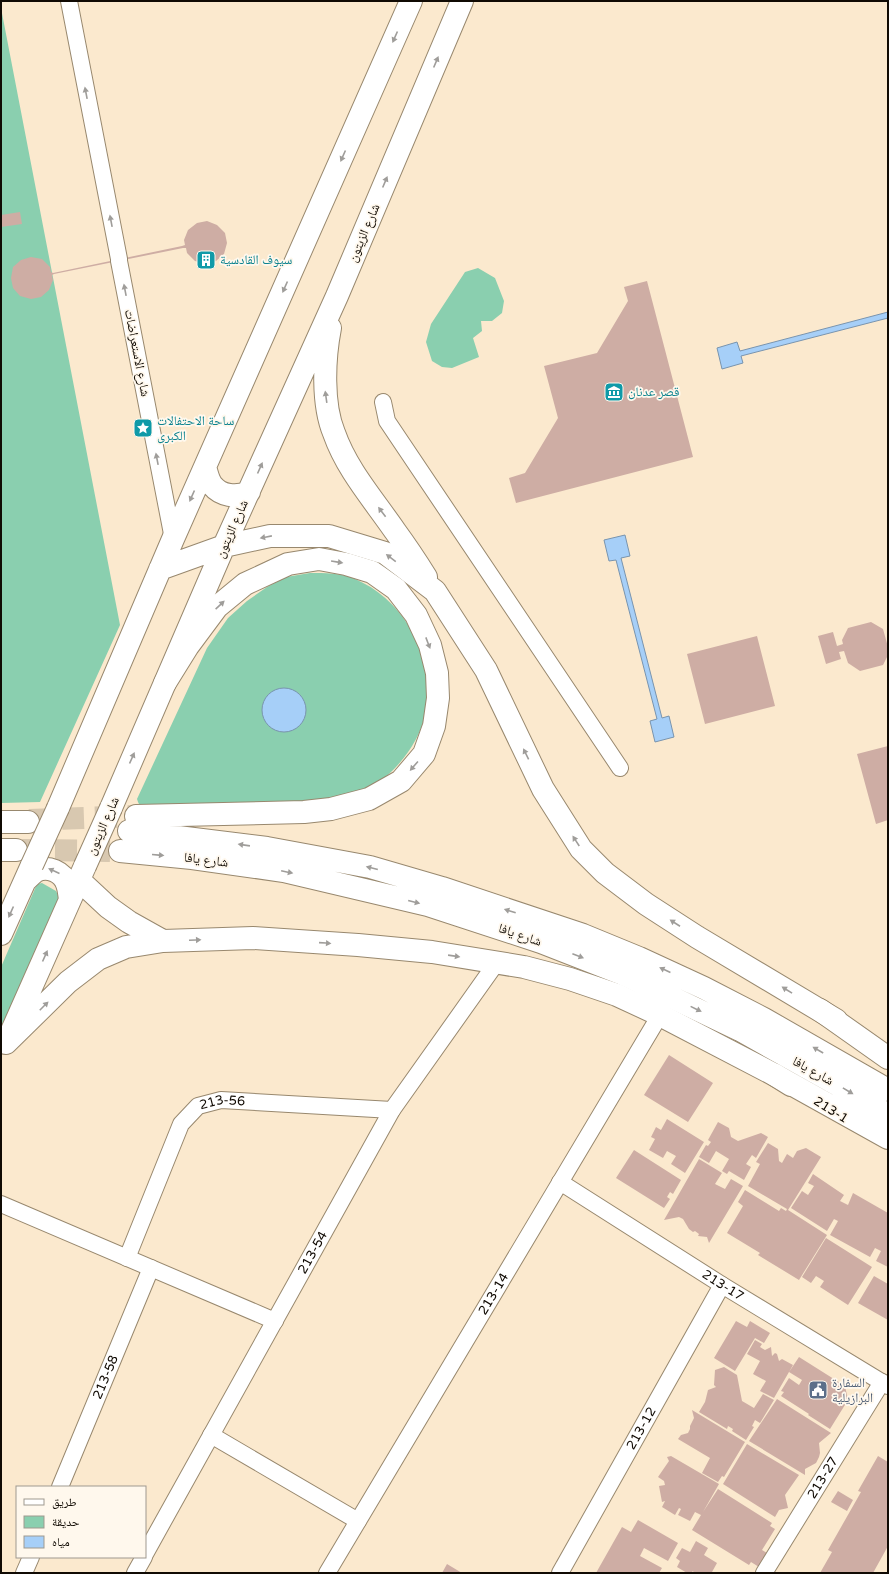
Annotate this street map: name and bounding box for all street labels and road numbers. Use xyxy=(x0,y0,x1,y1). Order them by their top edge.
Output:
street label: شارع الزيتون xyxy=(345,201,384,265)
street label: شارع الاستعراضات xyxy=(120,308,153,398)
street label: شارع الزيتون xyxy=(212,497,253,561)
street label: شارع الزيتون xyxy=(83,794,124,858)
street label: شارع يافا xyxy=(183,849,229,872)
street label: شارع يافا xyxy=(496,920,544,951)
street label: شارع يافا xyxy=(789,1053,836,1090)
street label: 213-56 xyxy=(198,1092,246,1113)
street label: 213-1 xyxy=(811,1093,851,1127)
street label: 213-54 xyxy=(295,1228,331,1277)
street label: 213-17 xyxy=(699,1266,747,1304)
street label: 213-14 xyxy=(475,1270,512,1318)
street label: 213-58 xyxy=(89,1353,122,1401)
street label: 213-12 xyxy=(623,1404,660,1452)
street label: 213-27 xyxy=(804,1454,842,1502)

